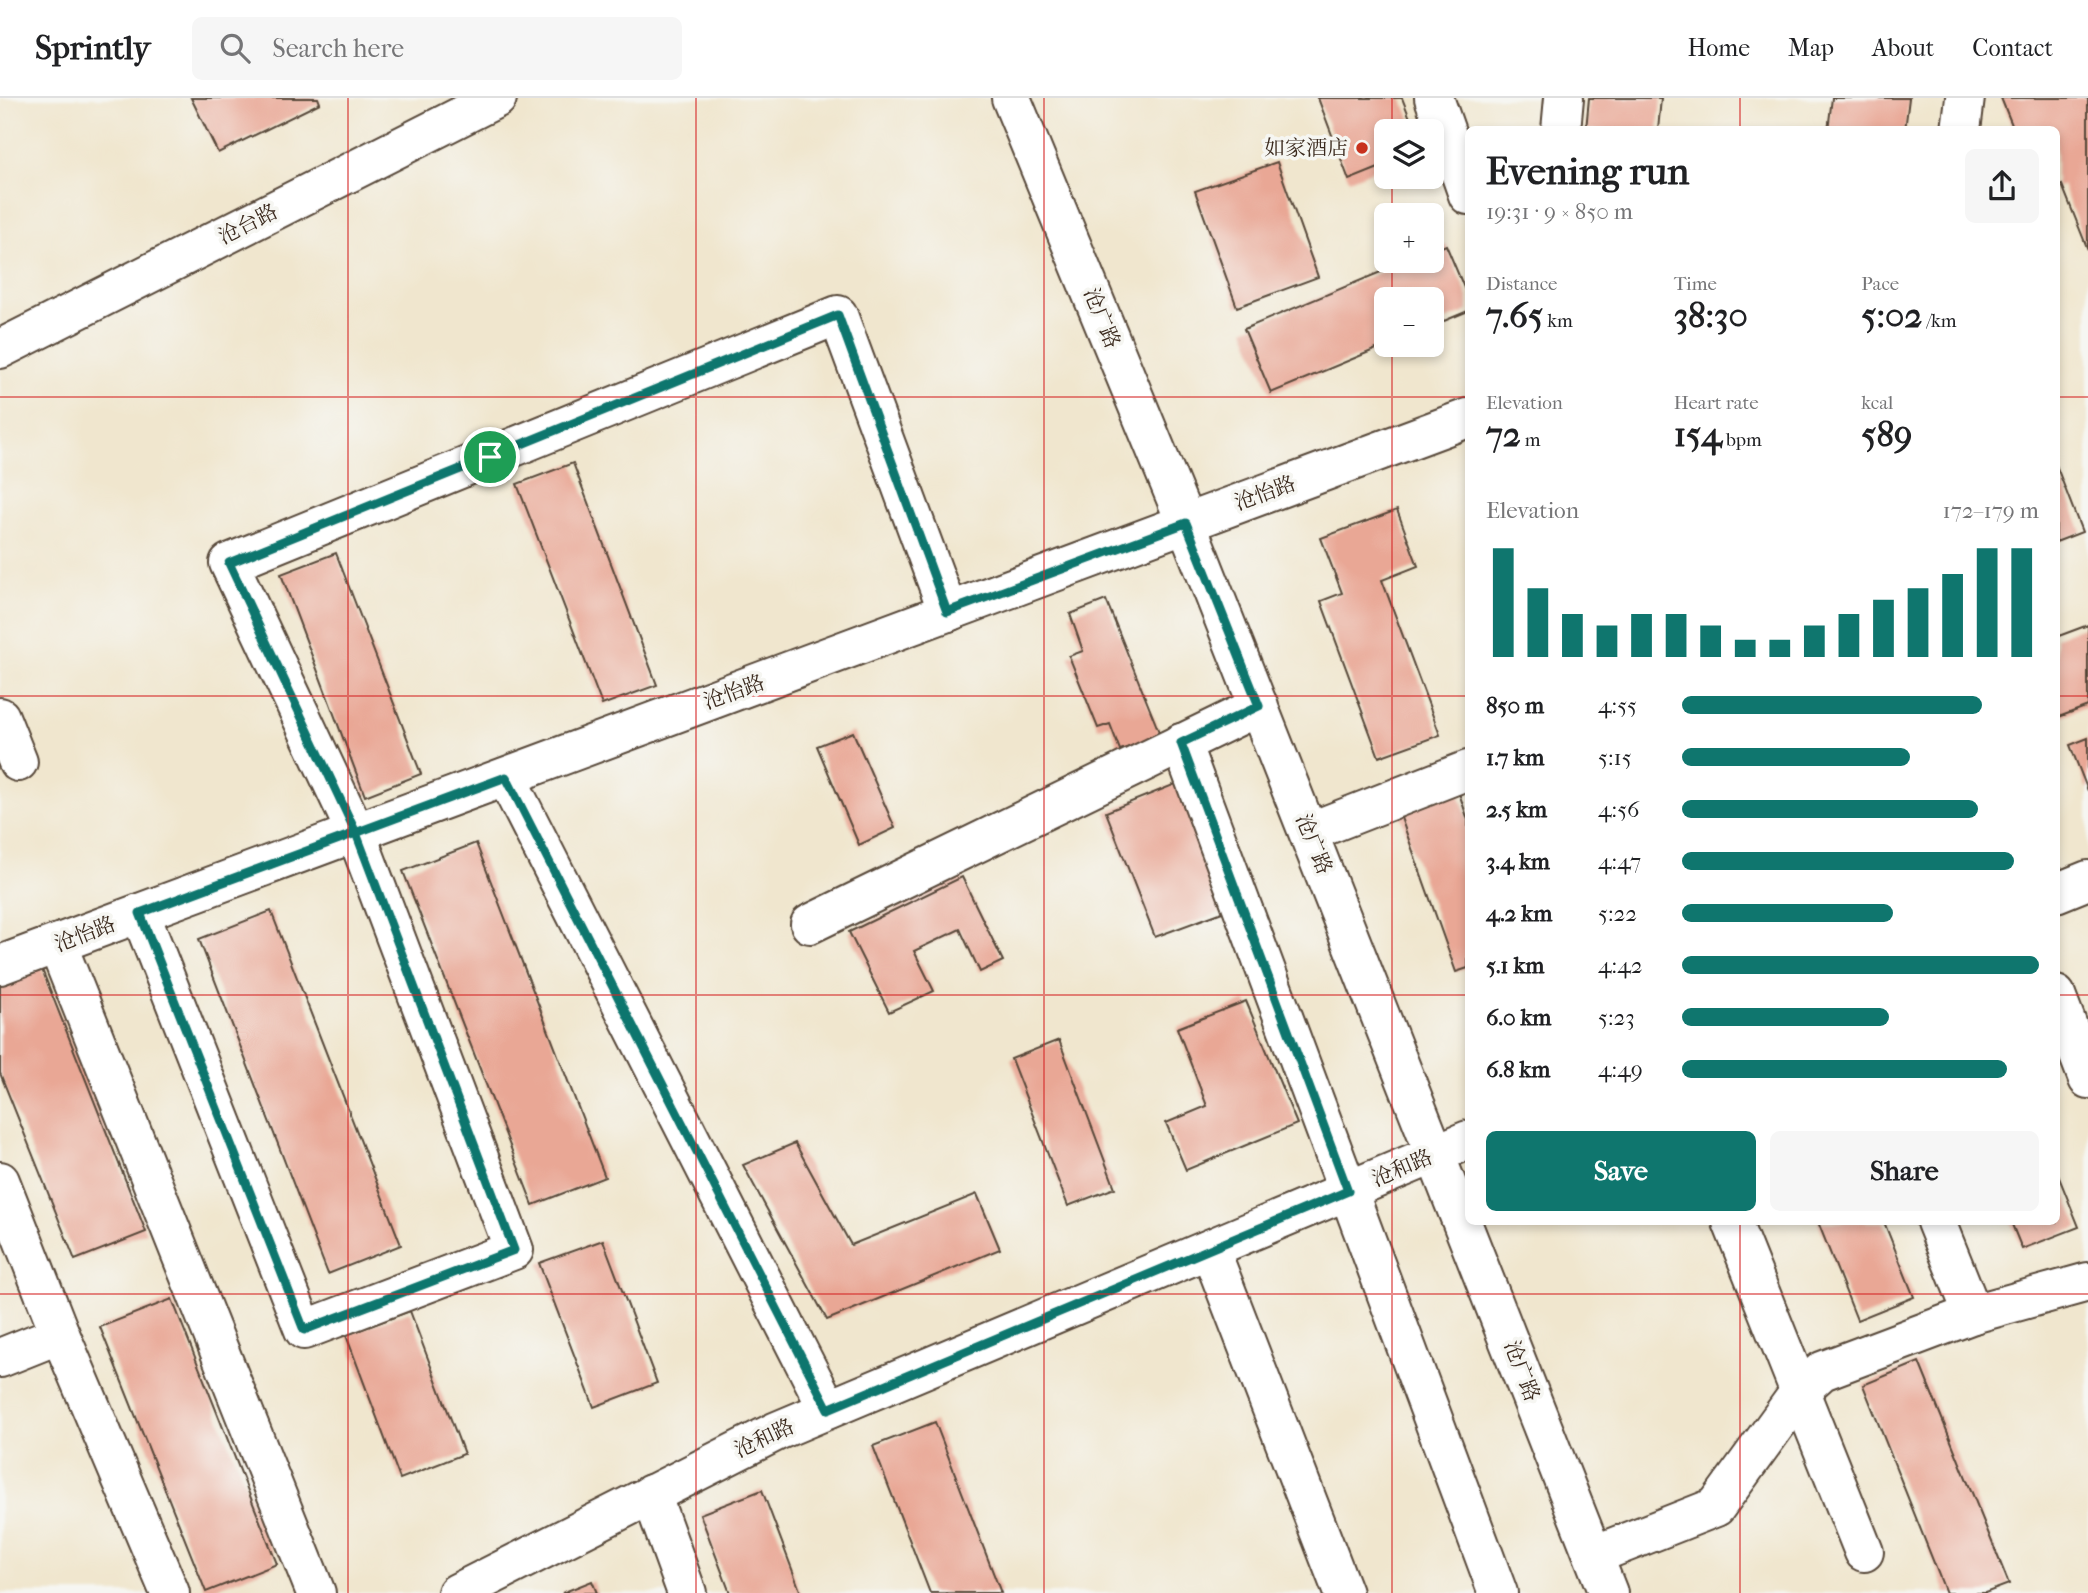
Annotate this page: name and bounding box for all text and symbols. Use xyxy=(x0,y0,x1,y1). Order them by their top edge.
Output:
search box xyxy=(192,17,682,80)
text: Sprintly xyxy=(35,29,150,68)
icon: search xyxy=(216,29,254,67)
text: Search here xyxy=(272,33,404,64)
text: Home xyxy=(1688,34,1750,62)
text: Map xyxy=(1788,34,1834,62)
text: About xyxy=(1872,34,1934,62)
text: Contact xyxy=(1972,34,2053,62)
map controls xyxy=(1374,119,1444,357)
button: layers xyxy=(1374,119,1444,189)
place label: 如家酒店 xyxy=(1264,136,1348,160)
marker: 如家酒店 xyxy=(1354,140,1370,156)
text: Evening run xyxy=(1486,149,1689,194)
button: share xyxy=(1965,149,2039,223)
text: 19:31 · 9 × 850 m xyxy=(1486,198,1633,225)
street label: 沧台路 xyxy=(214,199,282,249)
button: + xyxy=(1374,203,1444,273)
text: Distance xyxy=(1486,273,1557,295)
text: Time xyxy=(1674,273,1717,295)
text: Pace xyxy=(1861,273,1899,295)
street label: 沧广路 xyxy=(1079,284,1125,352)
button: − xyxy=(1374,287,1444,357)
text: 7.65 xyxy=(1486,295,1543,336)
text: 38:30 xyxy=(1674,295,1748,336)
text: 5:02 xyxy=(1861,295,1922,336)
text: km xyxy=(1543,310,1573,332)
text: /km xyxy=(1922,310,1957,332)
text: Elevation xyxy=(1486,392,1563,414)
text: Heart rate xyxy=(1674,392,1759,414)
text: kcal xyxy=(1861,392,1893,414)
text: 72 xyxy=(1486,414,1521,455)
text: 154 xyxy=(1674,414,1722,455)
text: 589 xyxy=(1861,414,1912,455)
pin xyxy=(460,427,520,487)
text: m xyxy=(1521,429,1541,451)
text: bpm xyxy=(1722,429,1762,451)
icon: arrive xyxy=(471,438,509,476)
street label: 沧怡路 xyxy=(1231,471,1299,515)
text: Elevation xyxy=(1486,497,1579,524)
text: 172–179 m xyxy=(1942,497,2039,524)
street label: 沧怡路 xyxy=(700,670,768,714)
text: 850 m xyxy=(1486,692,1544,719)
text: 4:55 xyxy=(1598,692,1637,719)
text: 1.7 km xyxy=(1486,744,1544,771)
text: 5:15 xyxy=(1598,744,1632,771)
text: 2.5 km xyxy=(1486,796,1547,823)
text: 4:56 xyxy=(1598,796,1640,823)
street label: 沧广路 xyxy=(1291,810,1337,878)
text: 3.4 km xyxy=(1486,848,1550,875)
text: 4:47 xyxy=(1598,848,1641,875)
text: 4.2 km xyxy=(1486,900,1552,927)
text: 5:22 xyxy=(1598,900,1637,927)
street label: 沧怡路 xyxy=(51,912,119,956)
text: 5.1 km xyxy=(1486,952,1544,979)
text: 4:42 xyxy=(1598,952,1643,979)
text: 6.0 km xyxy=(1486,1004,1551,1031)
text: 5:23 xyxy=(1598,1004,1635,1031)
text: 6.8 km xyxy=(1486,1056,1550,1083)
text: 4:49 xyxy=(1598,1056,1643,1083)
button: Save xyxy=(1486,1131,1756,1211)
button: Share xyxy=(1770,1131,2039,1211)
street label: 沧和路 xyxy=(1368,1145,1436,1191)
street label: 沧广路 xyxy=(1500,1337,1544,1405)
street label: 沧和路 xyxy=(730,1414,798,1462)

